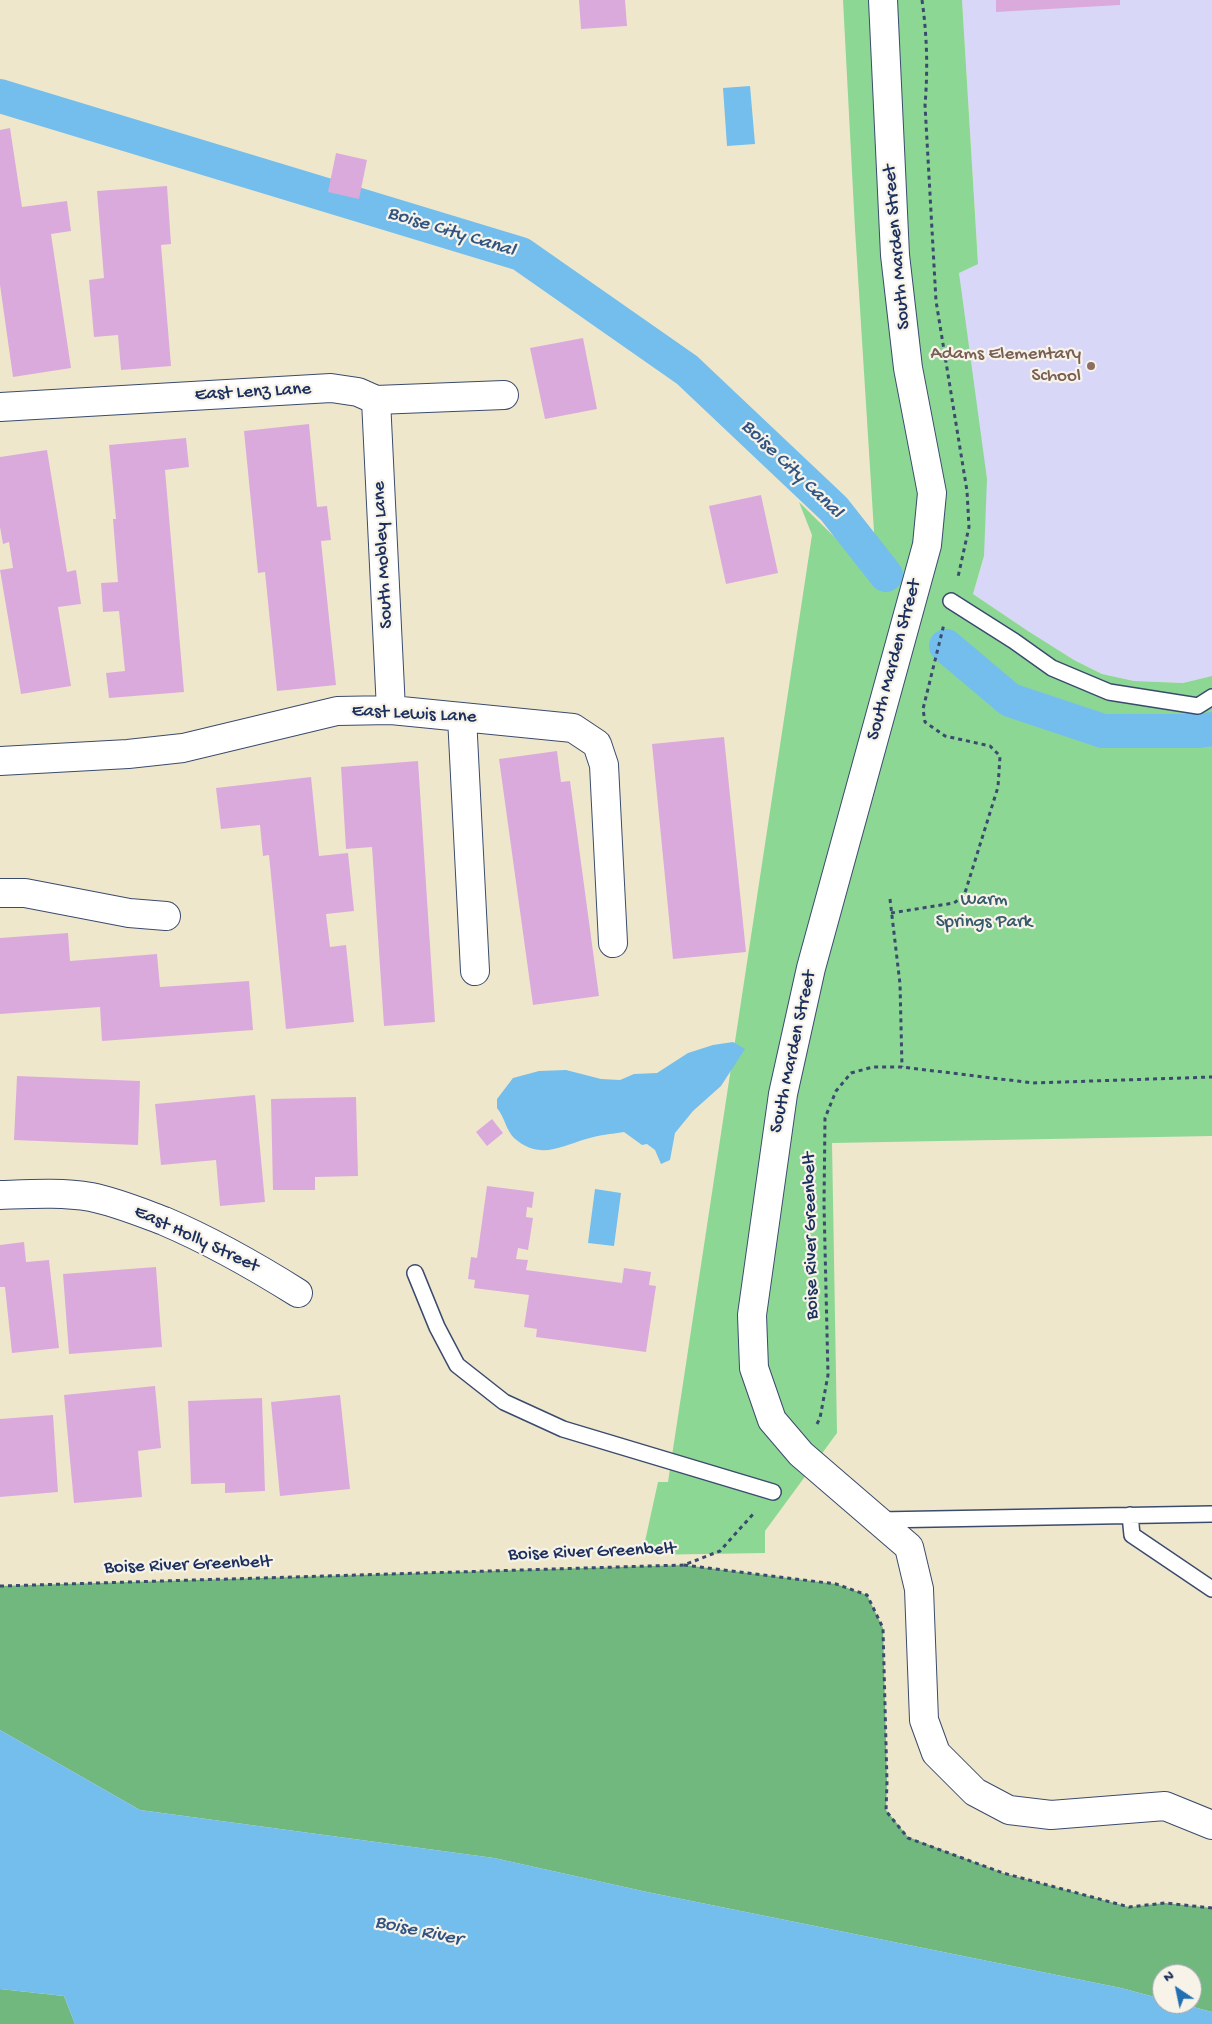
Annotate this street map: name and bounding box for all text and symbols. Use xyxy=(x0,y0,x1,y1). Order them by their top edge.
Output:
street label: South Marden Street xyxy=(879,164,917,330)
water label: Boise City Canal xyxy=(384,202,518,264)
place label: Adams Elementary School xyxy=(931,344,1081,388)
marker: Adams Elementary School xyxy=(1085,360,1097,372)
street label: East Lenz Lane xyxy=(194,379,312,407)
water label: Boise City Canal xyxy=(735,415,847,525)
street label: South Mobley Lane xyxy=(369,481,399,629)
street label: South Marden Street xyxy=(863,577,927,743)
street label: East Lewis Lane xyxy=(351,700,477,730)
park label: Warm Springs Park xyxy=(936,890,1032,934)
street label: South Marden Street xyxy=(766,969,822,1135)
street label: Boise River Greenbelt xyxy=(799,1152,825,1320)
street label: East Holly Street xyxy=(130,1201,262,1279)
street label: Boise River Greenbelt xyxy=(508,1539,676,1567)
street label: Boise River Greenbelt xyxy=(104,1552,272,1580)
water label: Boise River xyxy=(372,1911,464,1953)
north arrow xyxy=(1152,1964,1202,2014)
text: N xyxy=(1160,1967,1177,1987)

